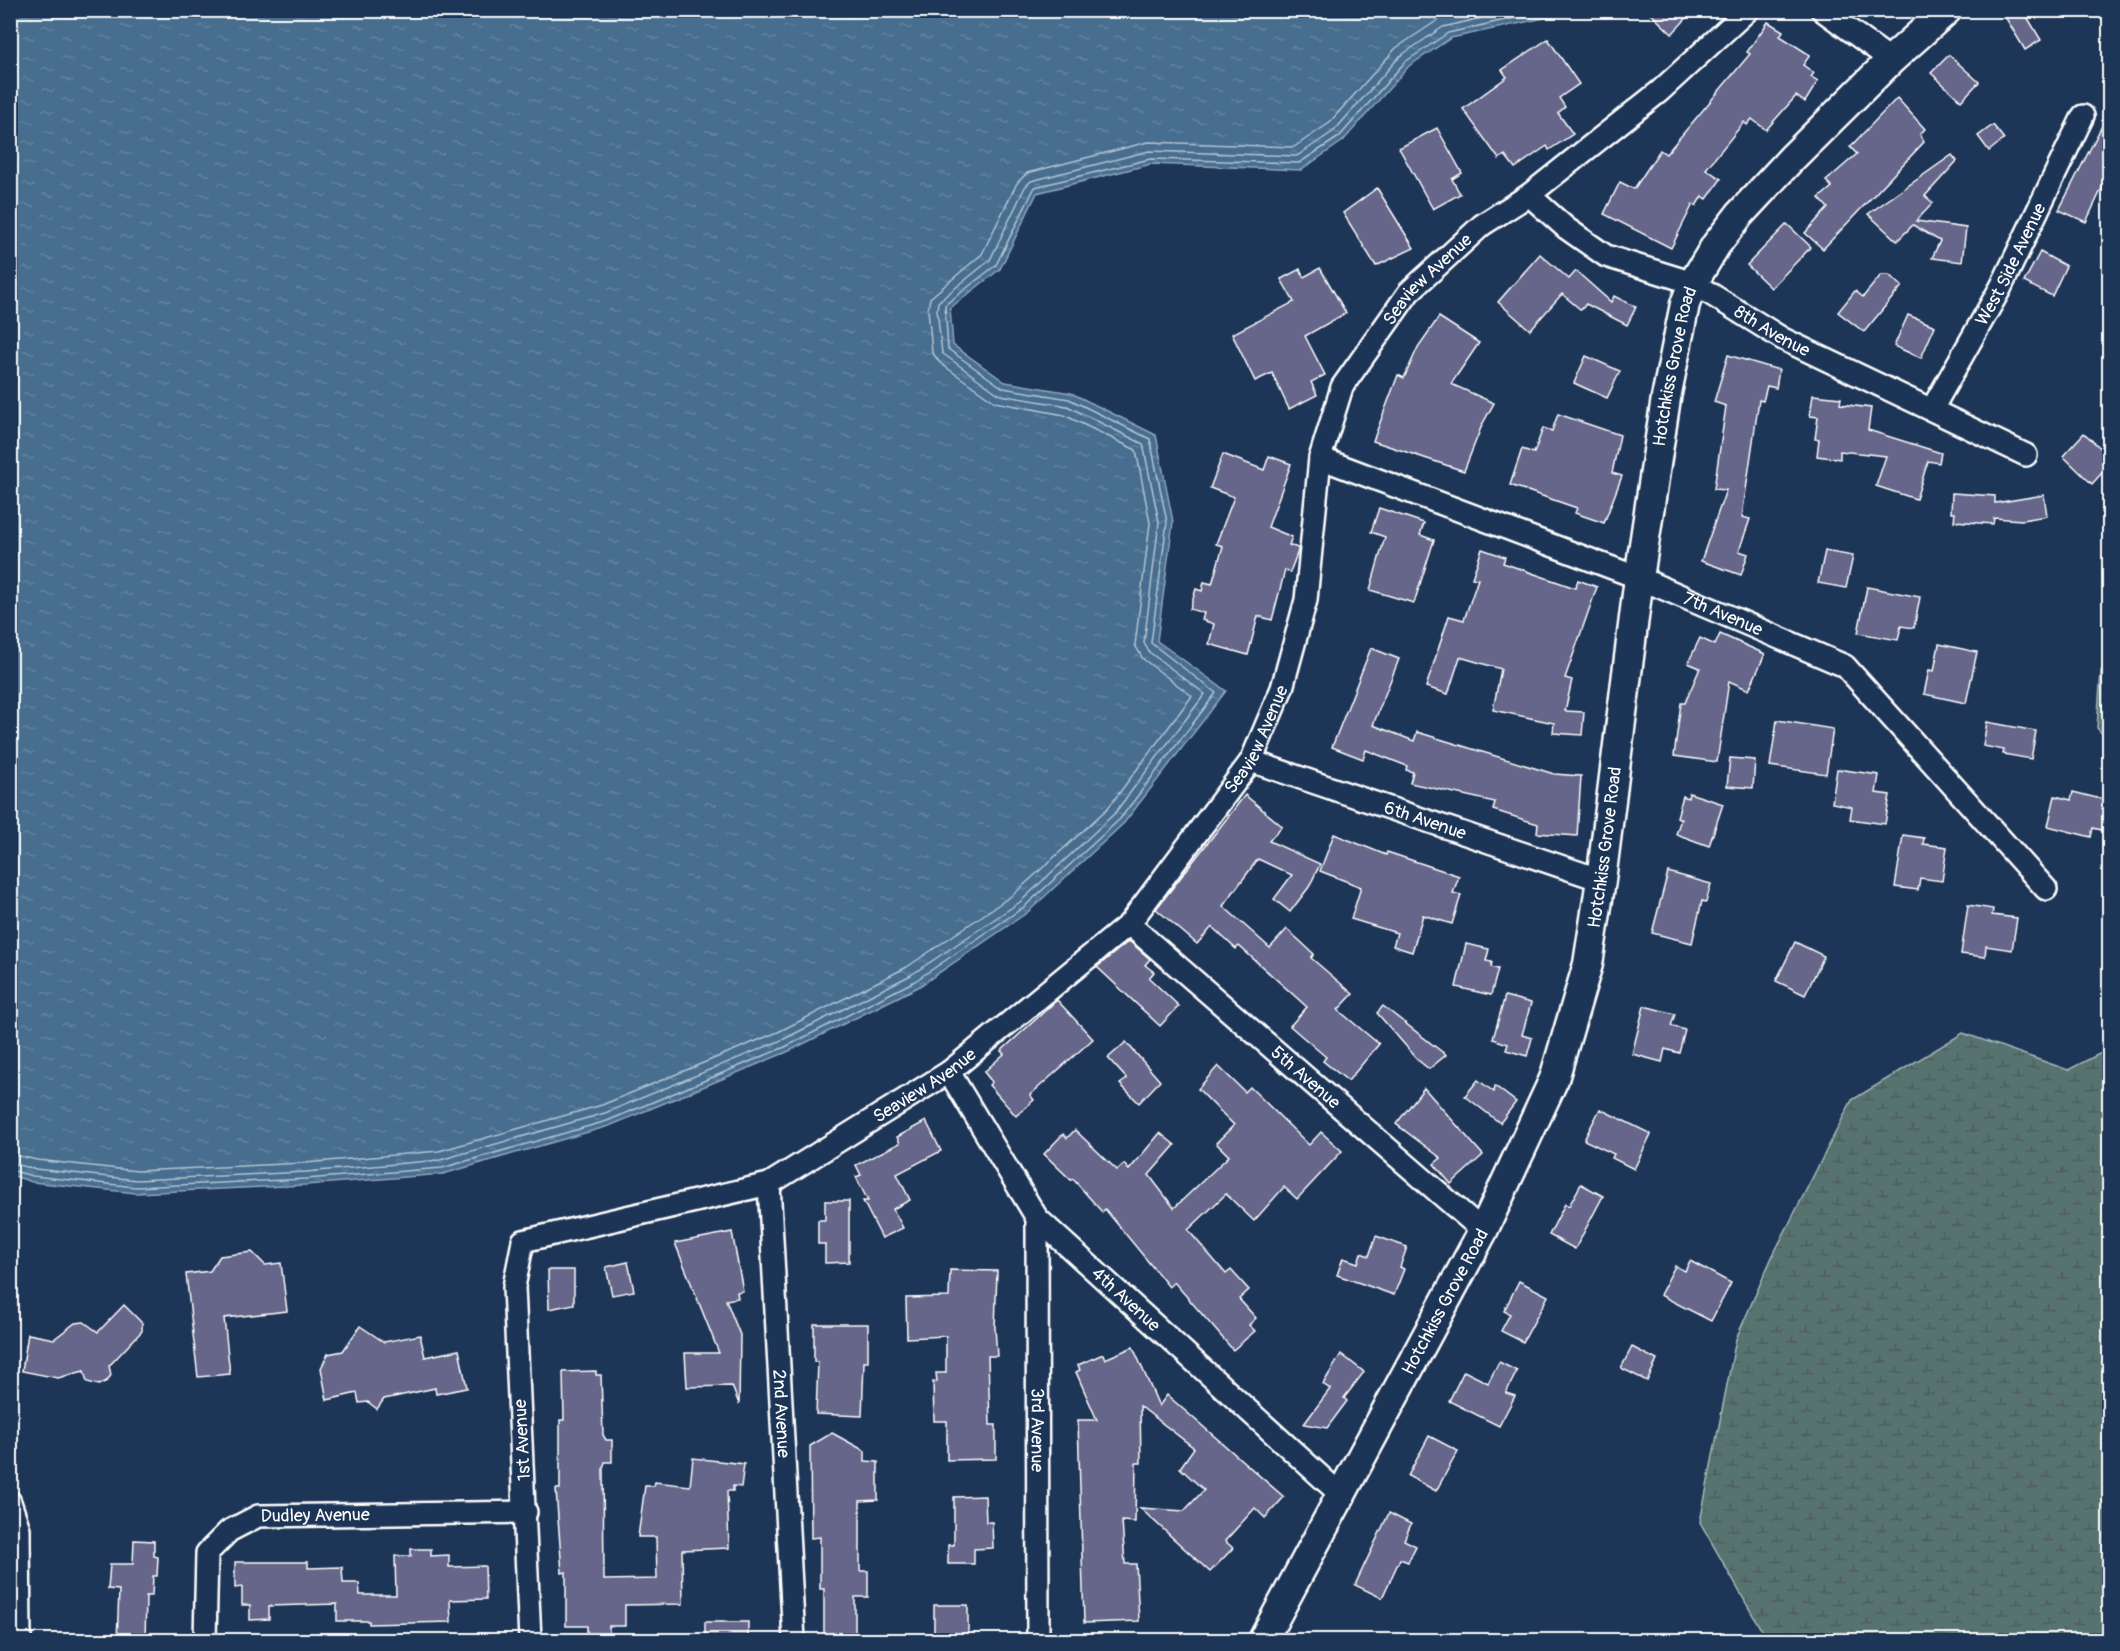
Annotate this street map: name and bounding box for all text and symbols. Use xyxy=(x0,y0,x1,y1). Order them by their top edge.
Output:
street label: West Side Avenue xyxy=(1971,199,2052,330)
street label: Seaview Avenue xyxy=(1378,229,1477,330)
street label: Hotchkiss Grove Road xyxy=(1648,283,1703,448)
street label: 8th Avenue xyxy=(1730,300,1814,362)
street label: 7th Avenue xyxy=(1679,587,1766,642)
street label: Seaview Avenue xyxy=(1219,682,1294,799)
street label: Hotchkiss Grove Road xyxy=(1583,765,1627,930)
street label: 6th Avenue xyxy=(1381,796,1469,845)
street label: 5th Avenue xyxy=(1266,1041,1345,1114)
street label: Seaview Avenue xyxy=(869,1043,981,1128)
street label: Hotchkiss Grove Road xyxy=(1397,1225,1494,1379)
street label: 4th Avenue xyxy=(1086,1262,1165,1337)
street label: 2nd Avenue xyxy=(767,1369,795,1459)
street label: 3rd Avenue xyxy=(1025,1388,1049,1472)
street label: 1st Avenue xyxy=(509,1399,536,1481)
street label: Dudley Avenue xyxy=(261,1503,370,1528)

